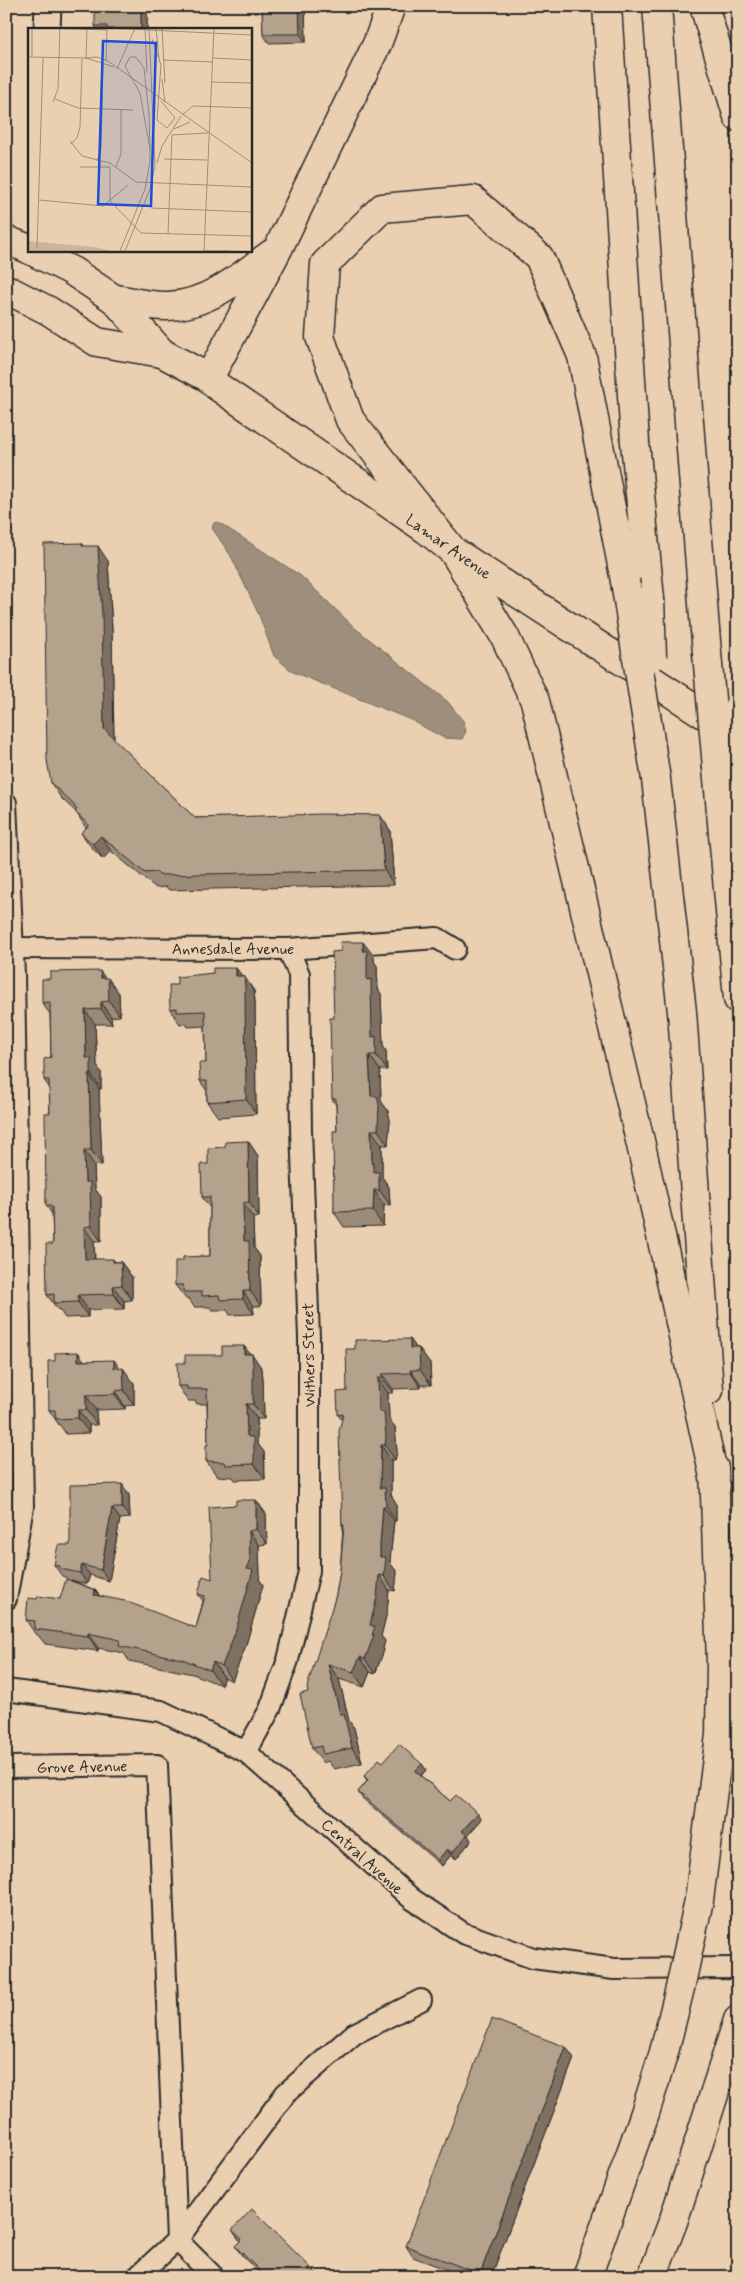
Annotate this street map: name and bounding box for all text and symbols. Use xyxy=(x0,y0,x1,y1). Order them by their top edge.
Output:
inset map xyxy=(28,28,251,251)
street label: Lamar Avenue xyxy=(401,510,496,585)
street label: Annesdale Avenue xyxy=(172,939,294,960)
street label: Withers Street xyxy=(298,1302,321,1407)
street label: Grove Avenue xyxy=(36,1756,128,1779)
street label: Central Avenue xyxy=(316,1814,408,1900)

